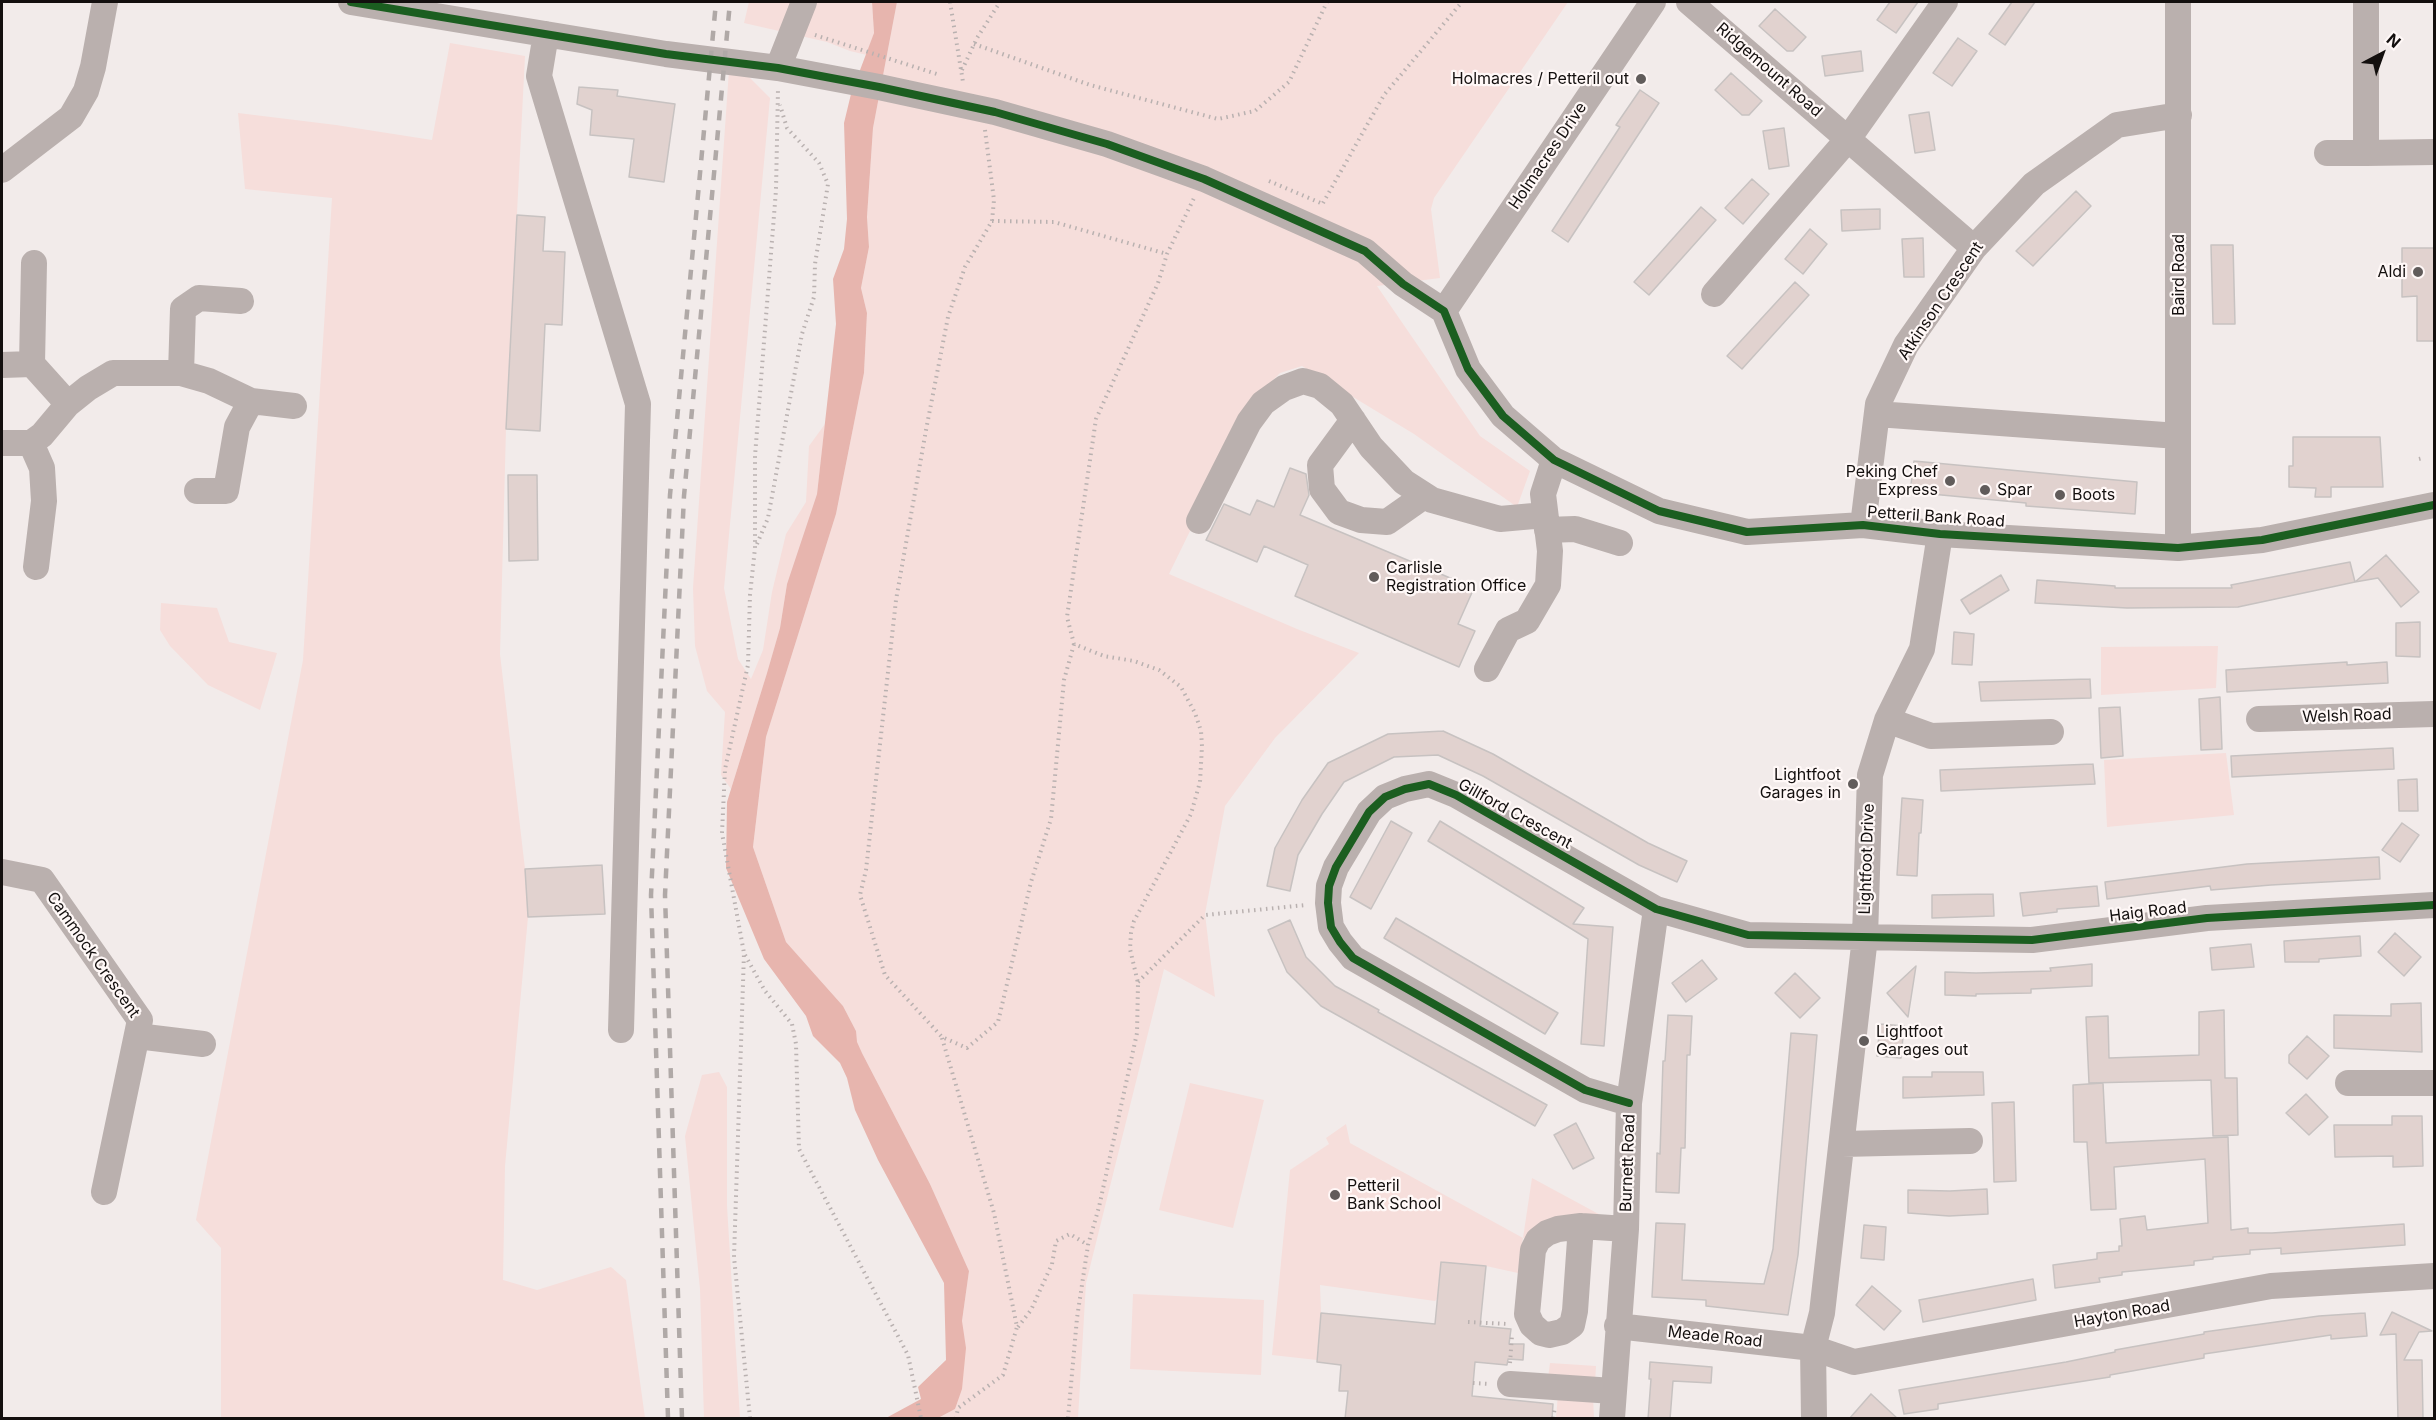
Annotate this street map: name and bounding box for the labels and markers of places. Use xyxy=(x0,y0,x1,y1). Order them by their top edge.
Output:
place label: Holmacres / Petteril out xyxy=(1452,69,1629,89)
marker: Holmacres / Petteril out xyxy=(1634,72,1648,86)
place label: Aldi xyxy=(2377,262,2406,282)
marker: Aldi xyxy=(2411,265,2425,279)
place label: Peking Chef Express xyxy=(1846,462,1938,500)
marker: Peking Chef Express xyxy=(1943,474,1957,488)
place label: Spar xyxy=(1997,480,2032,500)
marker: Spar xyxy=(1978,483,1992,497)
place label: Boots xyxy=(2072,485,2115,505)
marker: Boots xyxy=(2053,488,2067,502)
place label: Carlisle Registration Office xyxy=(1386,558,1526,596)
marker: Carlisle Registration Office xyxy=(1367,570,1381,584)
place label: Lightfoot Garages in xyxy=(1760,765,1841,803)
marker: Lightfoot Garages in xyxy=(1846,777,1860,791)
place label: Lightfoot Garages out xyxy=(1876,1022,1968,1060)
marker: Lightfoot Garages out xyxy=(1857,1034,1871,1048)
place label: Petteril Bank School xyxy=(1347,1176,1441,1214)
marker: Petteril Bank School xyxy=(1328,1188,1342,1202)

